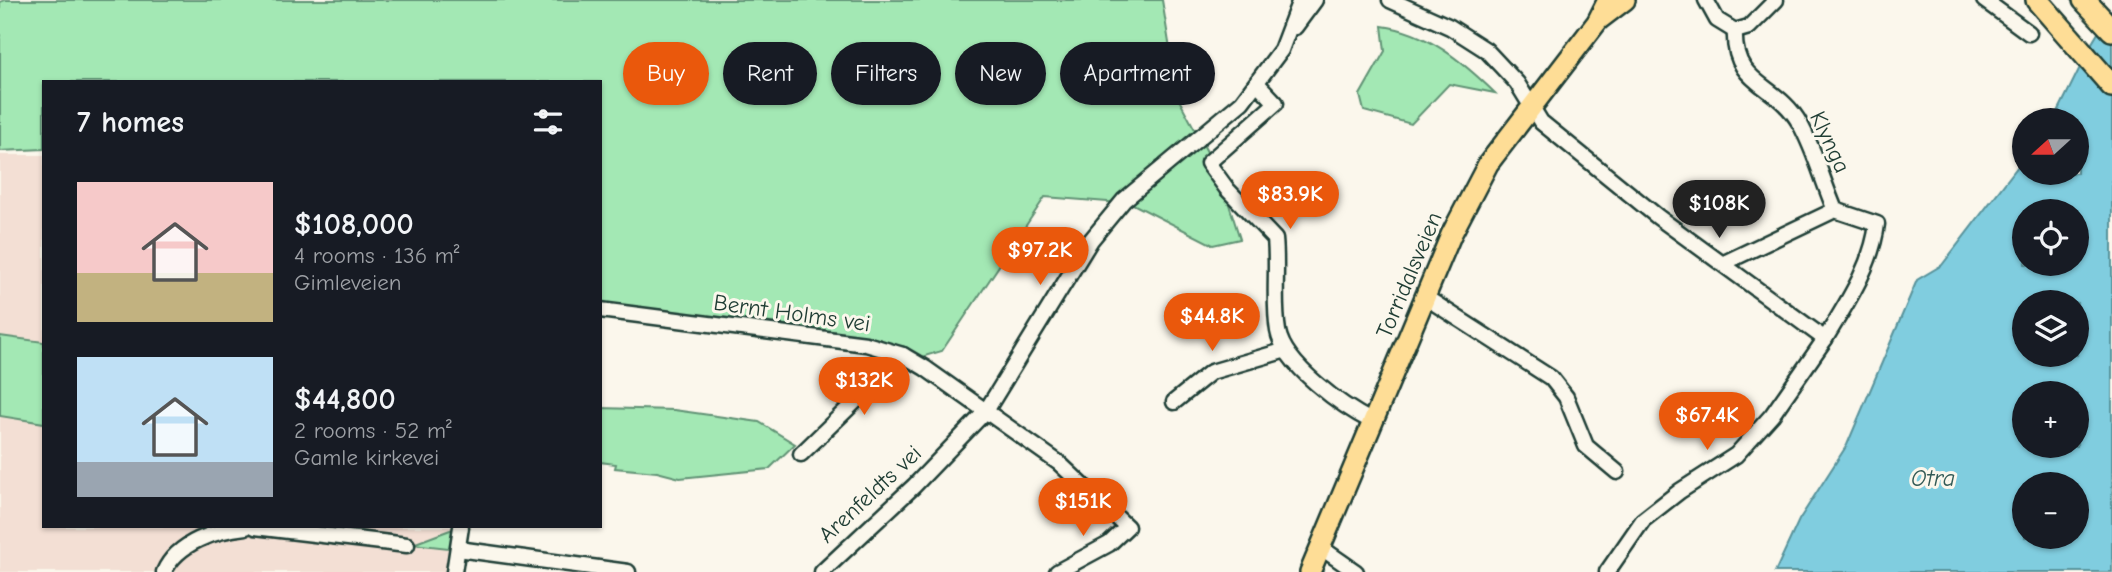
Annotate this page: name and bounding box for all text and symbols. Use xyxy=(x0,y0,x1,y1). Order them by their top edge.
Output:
chip: Buy xyxy=(623,42,709,105)
chip: Rent xyxy=(723,42,817,105)
chip: Filters xyxy=(831,42,941,105)
chip: New xyxy=(955,42,1046,105)
chip: Apartment xyxy=(1060,42,1215,105)
icon: filters xyxy=(529,103,567,141)
text: 7 homes xyxy=(77,105,184,140)
street label: Klynga xyxy=(1804,107,1856,177)
north arrow xyxy=(2012,108,2090,186)
map controls xyxy=(2012,108,2089,549)
pin: $83.9K xyxy=(1233,172,1347,231)
text: $83.9K xyxy=(1257,180,1323,207)
pin: $108K xyxy=(1670,180,1768,240)
text: $108K xyxy=(1689,189,1749,216)
button: locate xyxy=(2012,199,2089,276)
text: $108,000 xyxy=(294,207,414,242)
street label: Torridalsveien xyxy=(1370,208,1448,342)
icon: home xyxy=(133,210,217,294)
pin: $97.2K xyxy=(983,228,1097,287)
text: $97.2K xyxy=(1008,236,1072,263)
text: 4 rooms · 136 m² xyxy=(294,242,460,269)
text: Gimleveien xyxy=(294,269,401,296)
street label: Bernt Holms vei xyxy=(712,289,872,337)
button: layers xyxy=(2012,290,2089,367)
pin: $44.8K xyxy=(1155,294,1269,353)
text: $44.8K xyxy=(1180,302,1244,329)
pin: $132K xyxy=(815,358,913,417)
text: $132K xyxy=(835,366,893,393)
button: + xyxy=(2012,381,2089,458)
text: $44,800 xyxy=(294,382,396,417)
icon: home xyxy=(133,385,217,469)
pin: $67.4K xyxy=(1650,392,1764,452)
text: $67.4K xyxy=(1675,401,1739,428)
text: 2 rooms · 52 m² xyxy=(294,417,452,444)
street label: Arenfeldts vei xyxy=(813,440,927,548)
text: Gamle kirkevei xyxy=(294,444,439,471)
water label: Otra xyxy=(1911,464,1955,492)
button: − xyxy=(2012,472,2089,549)
pin: $151K xyxy=(1034,478,1132,538)
text: $151K xyxy=(1054,487,1112,514)

